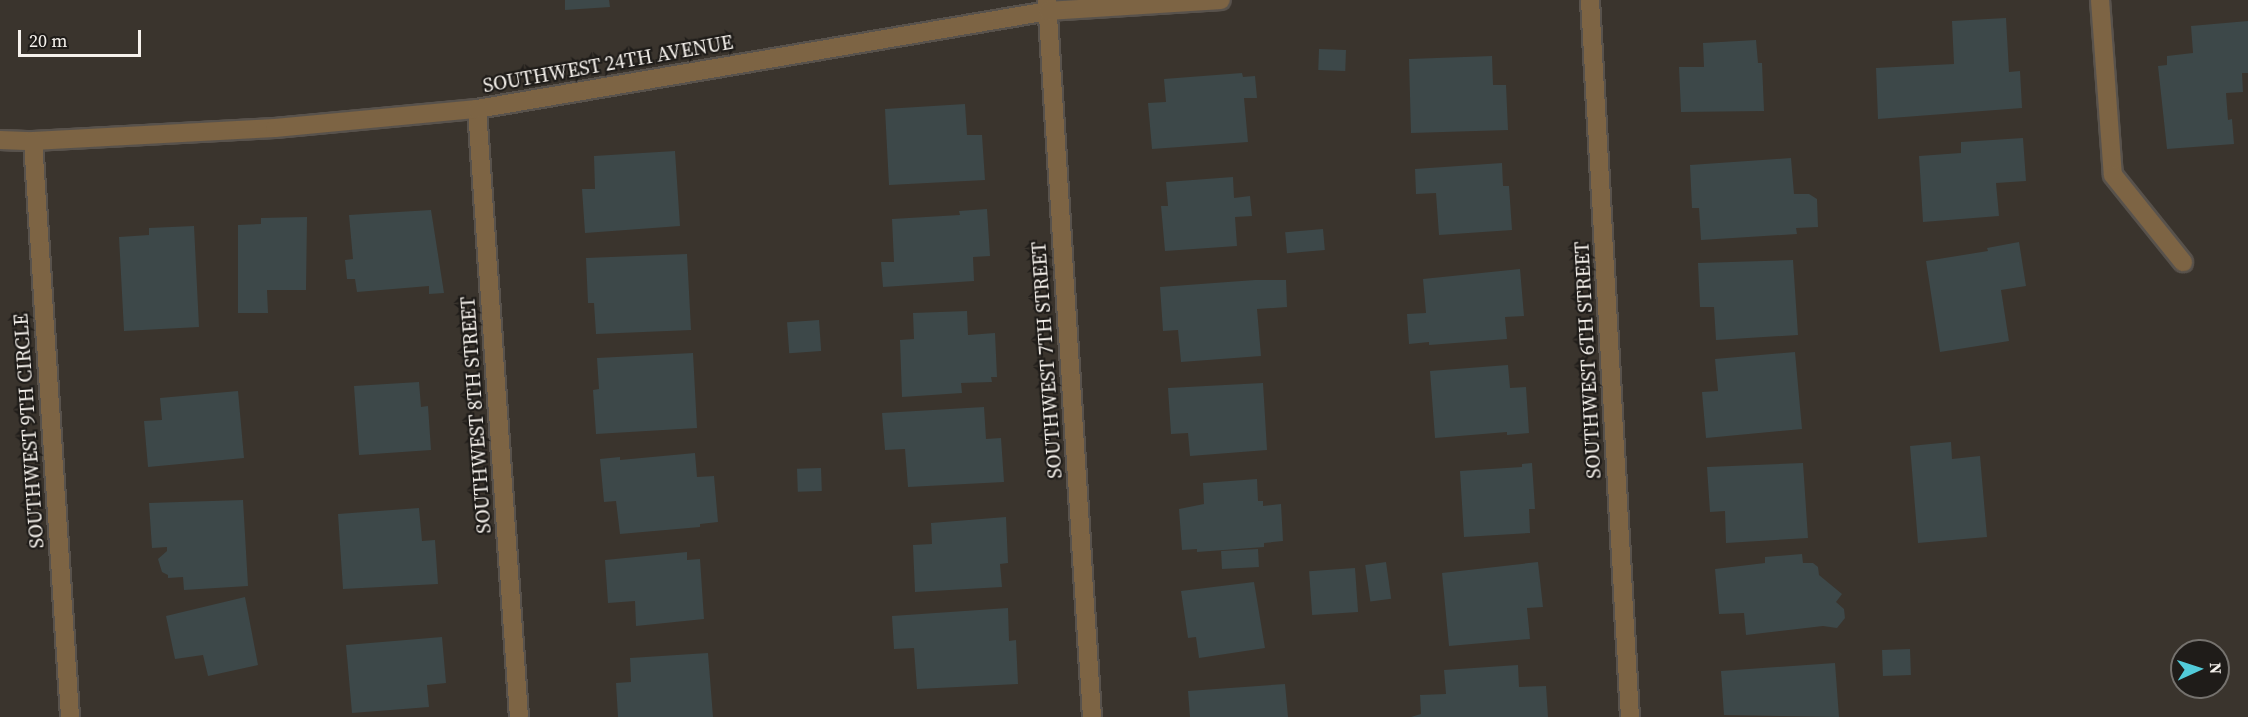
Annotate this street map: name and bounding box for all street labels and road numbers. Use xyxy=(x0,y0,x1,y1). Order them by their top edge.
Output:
street label: SOUTHWEST 24TH AVENUE xyxy=(481,30,735,98)
street label: SOUTHWEST 7TH STREET xyxy=(1027,240,1067,480)
street label: SOUTHWEST 6TH STREET xyxy=(1570,240,1606,480)
street label: SOUTHWEST 8TH STREET xyxy=(456,295,496,535)
street label: SOUTHWEST 9TH CIRCLE xyxy=(9,313,49,549)

